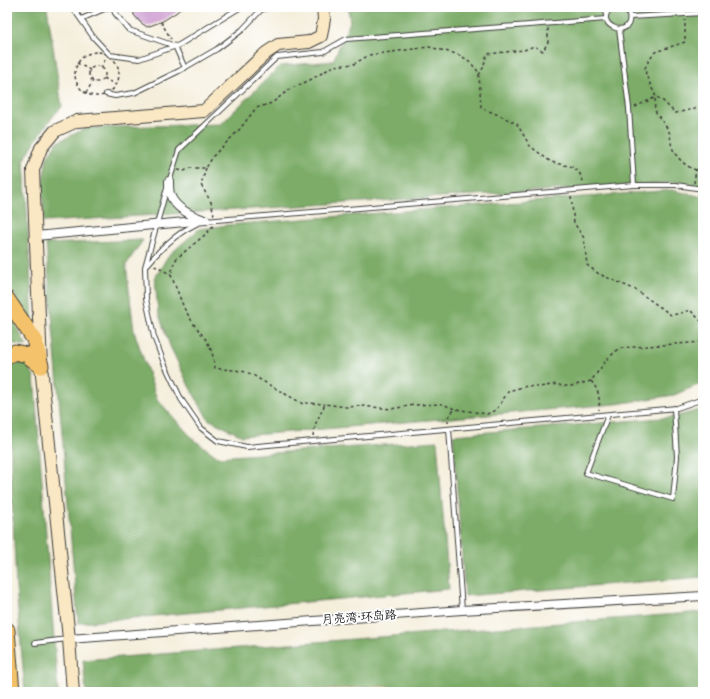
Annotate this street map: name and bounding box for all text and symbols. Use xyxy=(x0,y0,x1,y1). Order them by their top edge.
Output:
street label: 月亮湾·环岛路 xyxy=(321,603,397,631)

